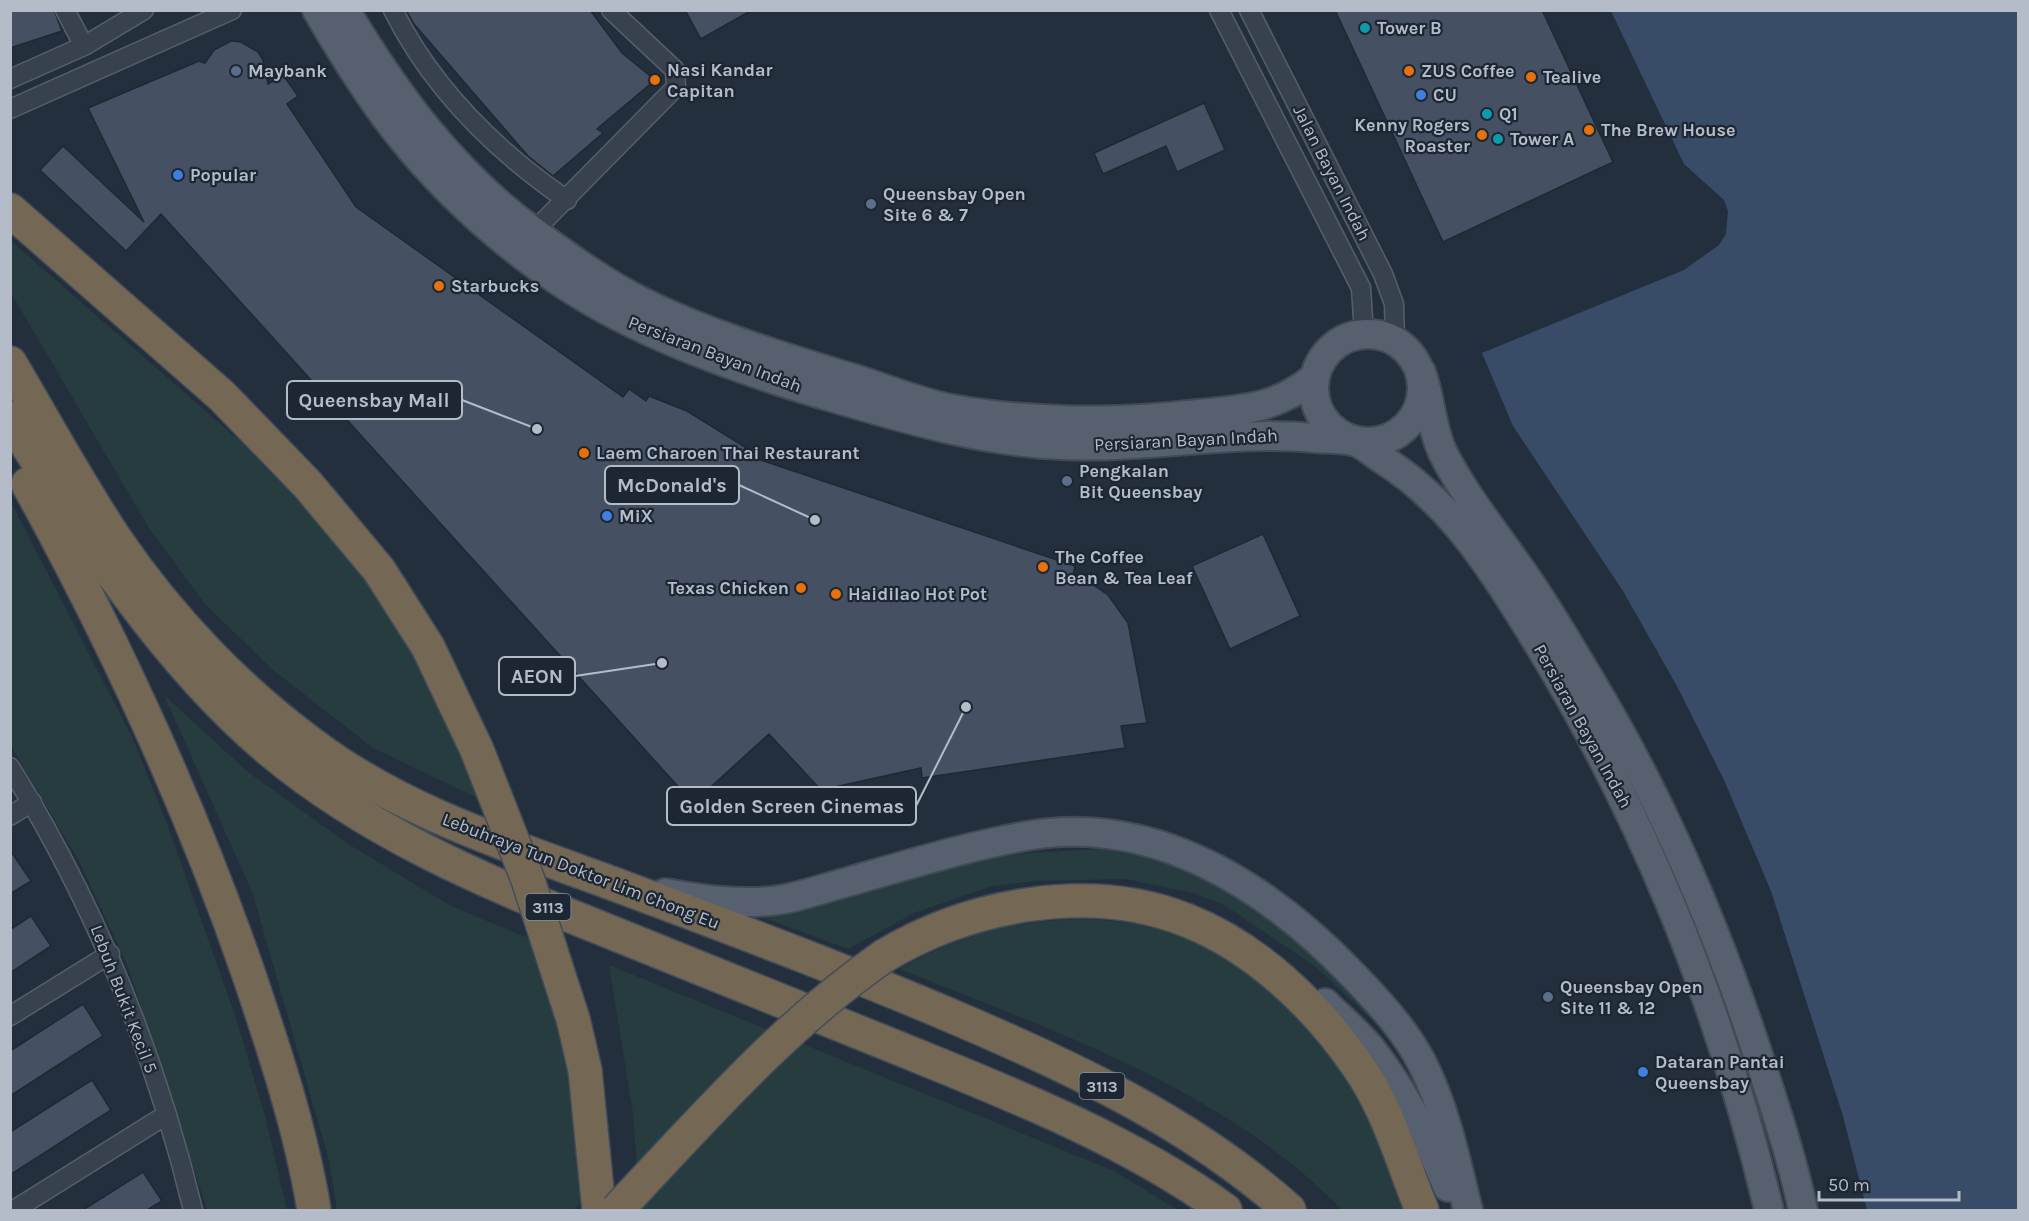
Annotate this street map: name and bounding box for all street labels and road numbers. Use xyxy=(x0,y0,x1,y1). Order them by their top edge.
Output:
street label: Jalan Bayan Indah xyxy=(1288,102,1376,244)
street label: Persiaran Bayan Indah xyxy=(625,311,805,397)
street label: Persiaran Bayan Indah xyxy=(1094,424,1278,456)
street label: Persiaran Bayan Indah xyxy=(1529,640,1637,812)
street label: Lebuhraya Tun Doktor Lim Chong Eu xyxy=(439,808,723,934)
road number: 3113 xyxy=(526,894,570,920)
street label: Lebuh Bukit Kecil 5 xyxy=(86,922,162,1076)
road number: 3113 xyxy=(1080,1073,1124,1099)

